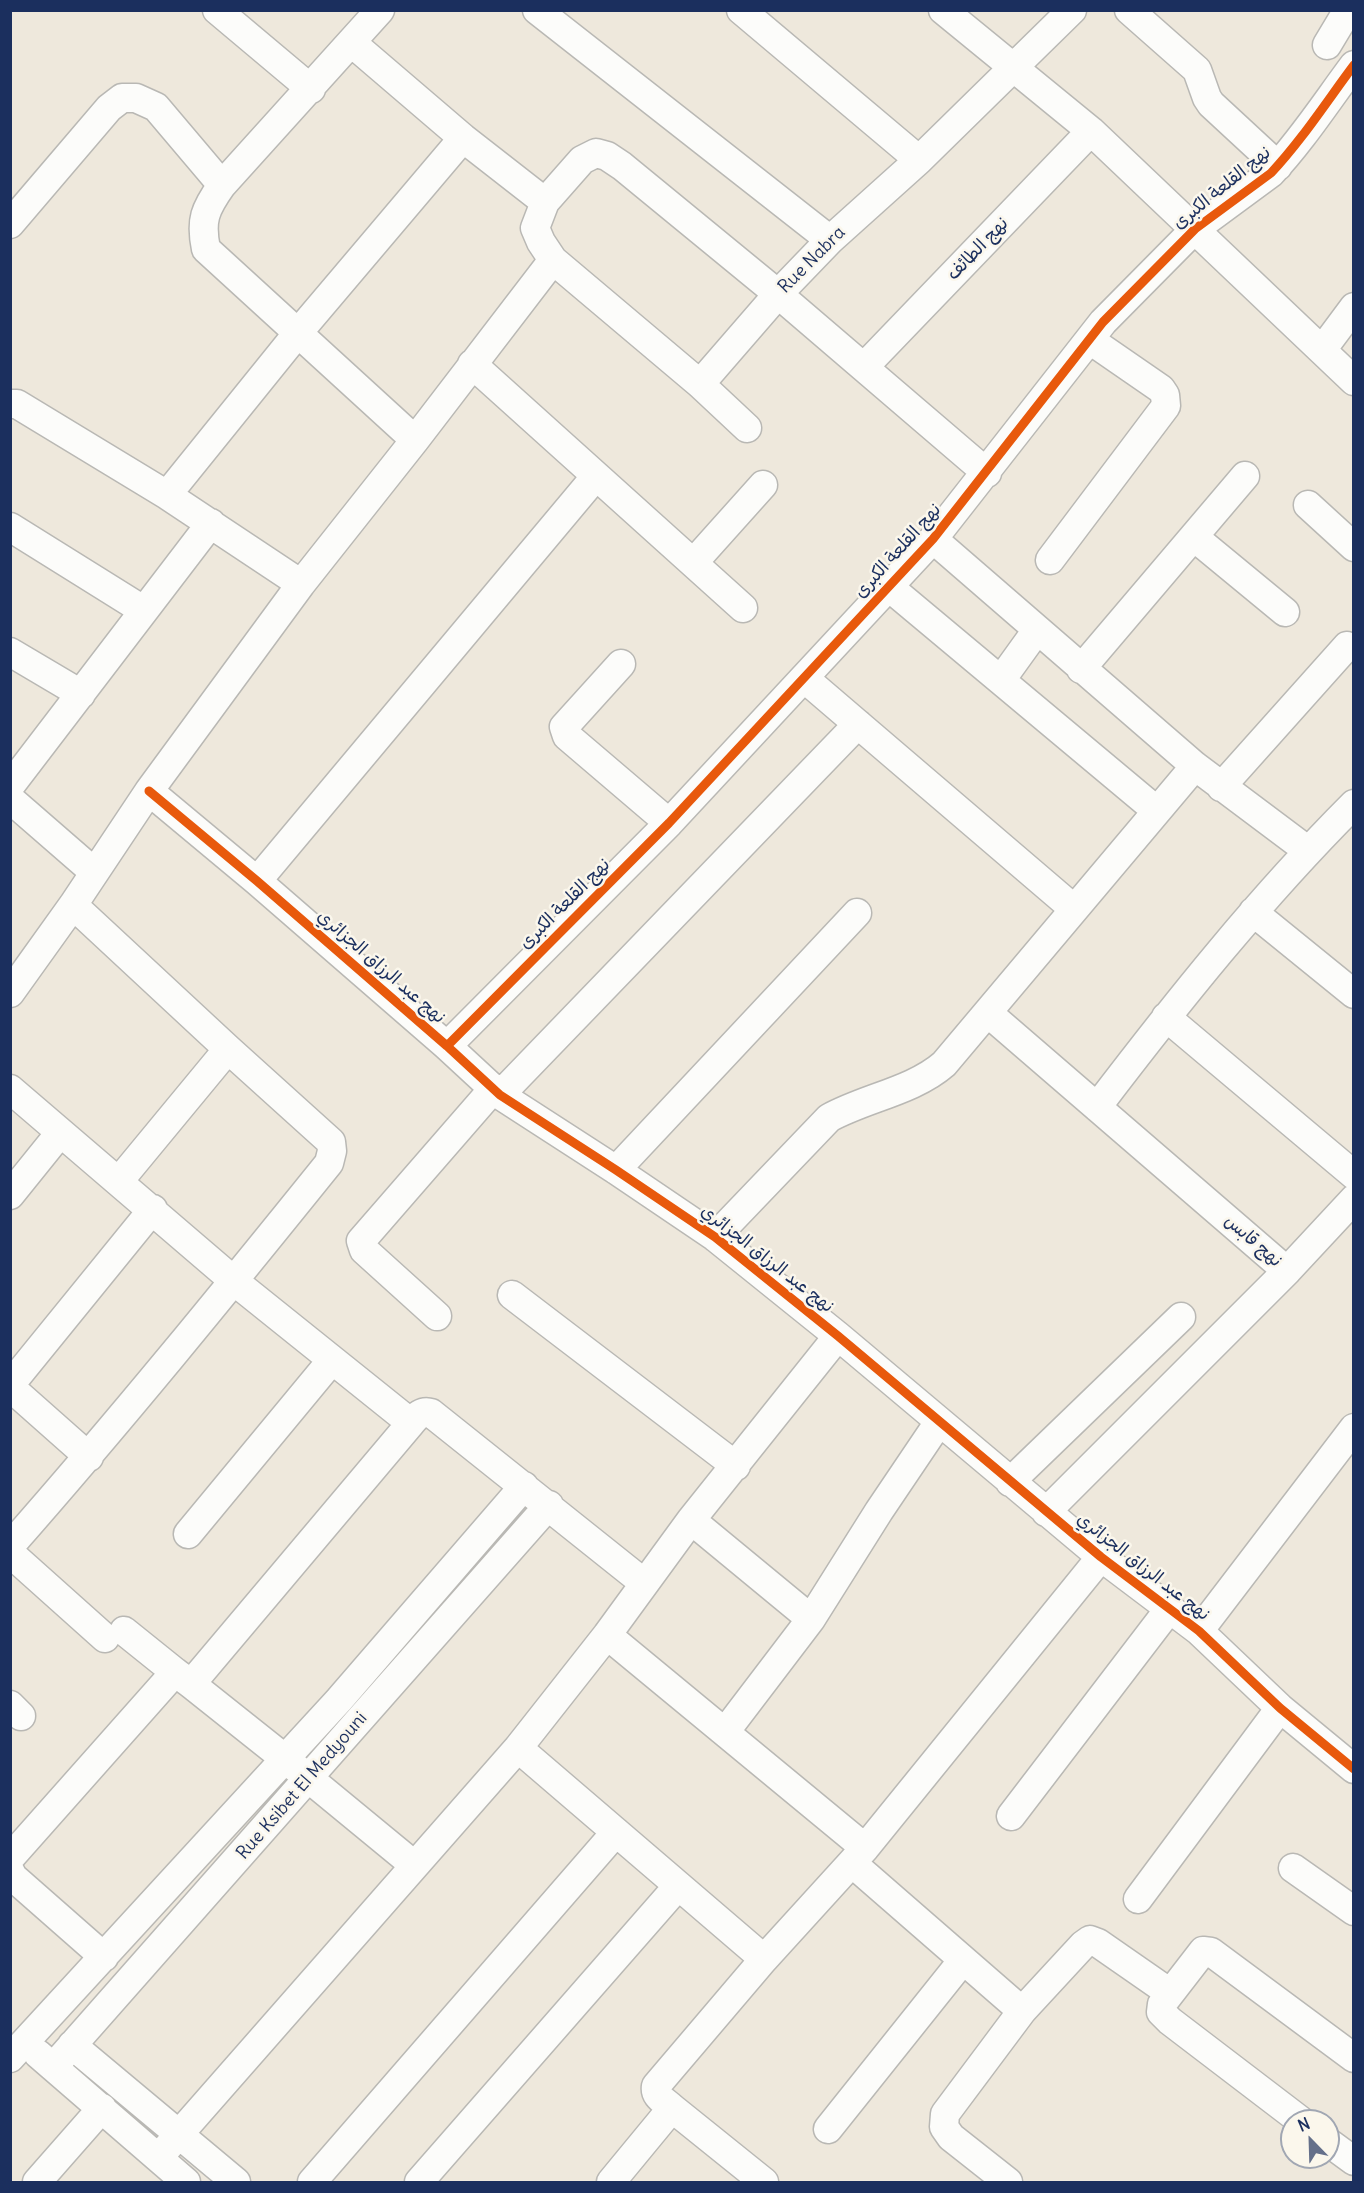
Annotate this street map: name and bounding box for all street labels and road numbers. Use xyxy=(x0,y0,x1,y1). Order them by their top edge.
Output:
street label: نهج القلعة الكبرى xyxy=(1169,142,1275,234)
street label: نهج الطائف xyxy=(943,213,1013,285)
street label: Rue Nabra xyxy=(774,222,850,298)
street label: نهج القلعة الكبرى xyxy=(850,499,946,603)
street label: نهج القلعة الكبرى xyxy=(515,854,615,954)
street label: نهج عبد الرزاق الجزائري xyxy=(312,905,450,1029)
street label: نهج عبد الرزاق الجزائري xyxy=(696,1200,838,1318)
street label: نهج قابس xyxy=(1220,1210,1286,1272)
street label: نهج عبد الرزاق الجزائري xyxy=(1072,1508,1214,1626)
street label: Rue Ksibet El Medyouni xyxy=(232,1708,372,1864)

